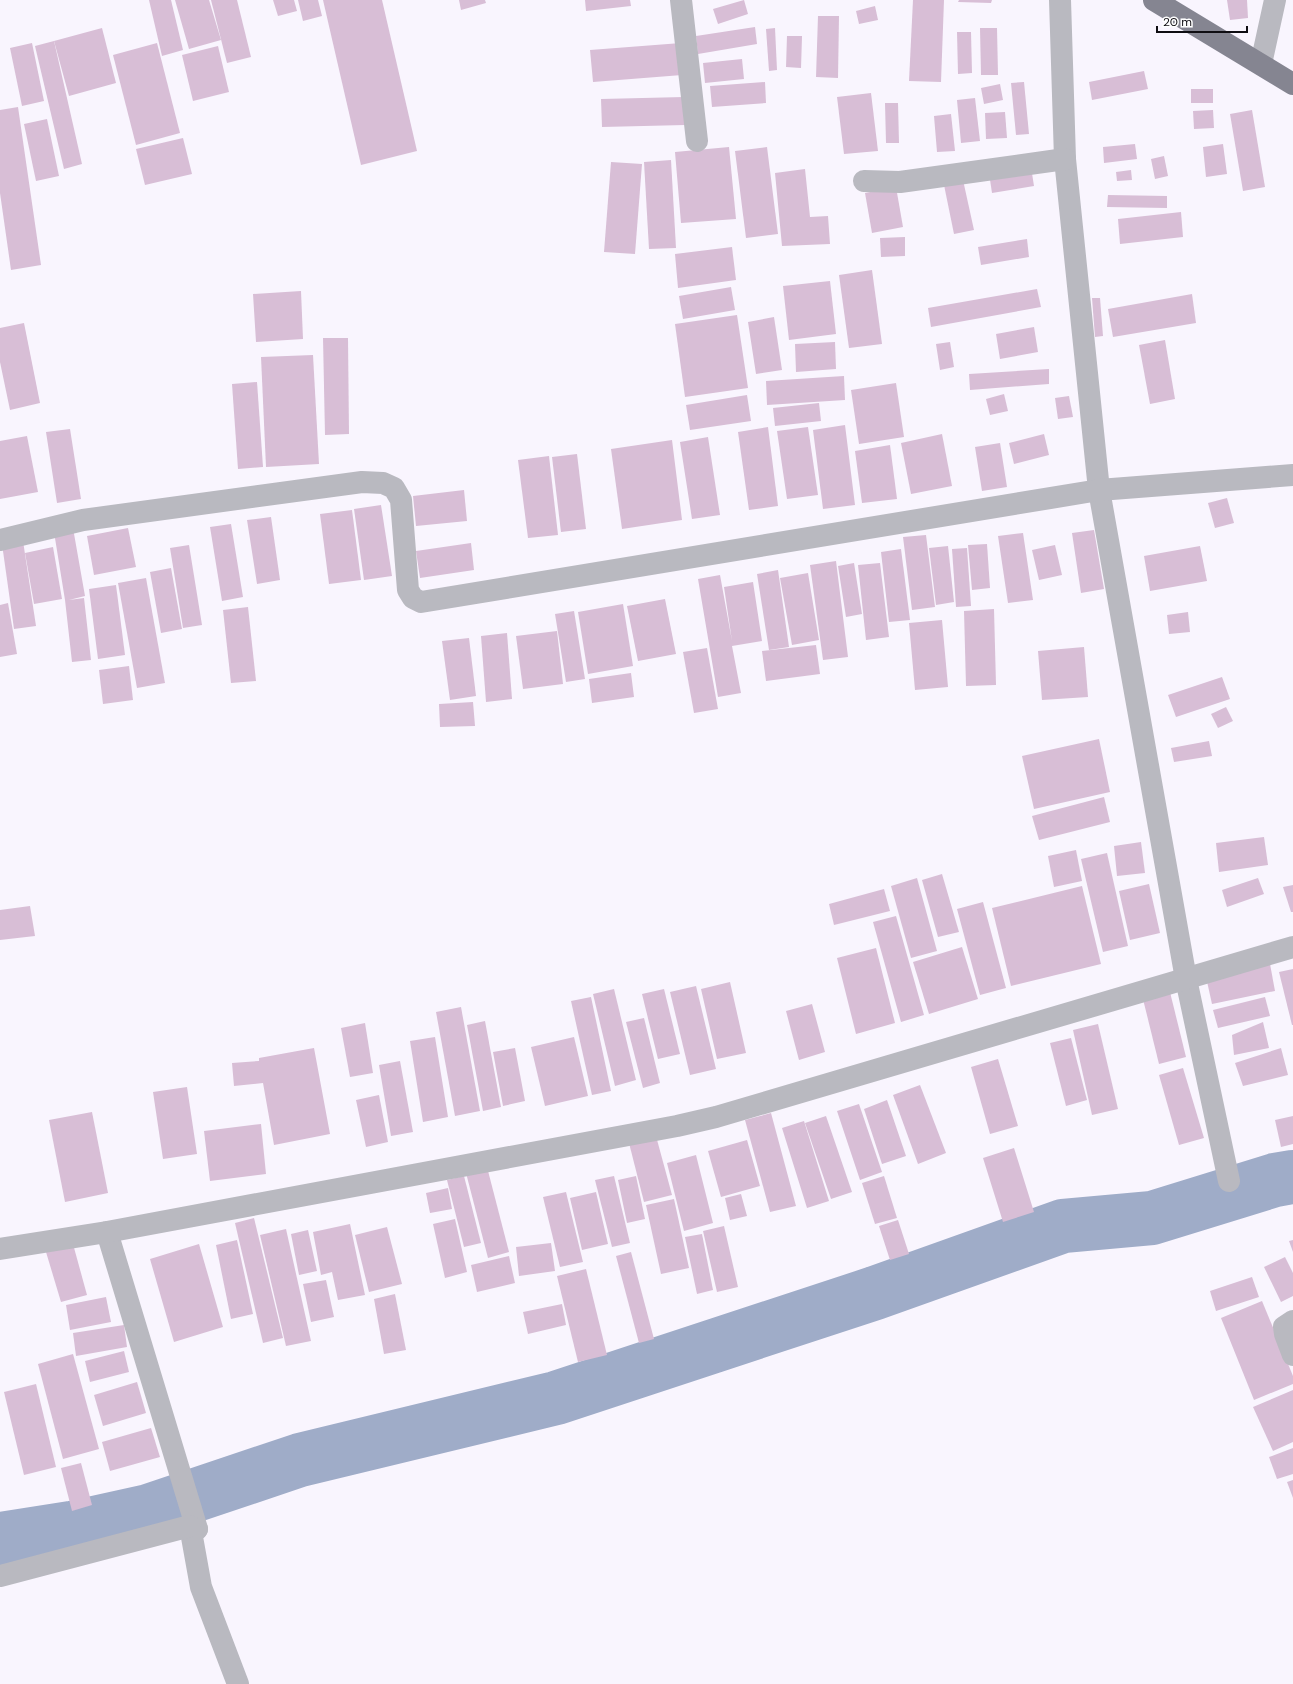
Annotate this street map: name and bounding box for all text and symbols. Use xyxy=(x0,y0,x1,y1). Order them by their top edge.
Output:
scale bar xyxy=(1157,8,1247,34)
text: 20 m xyxy=(1163,14,1192,30)

